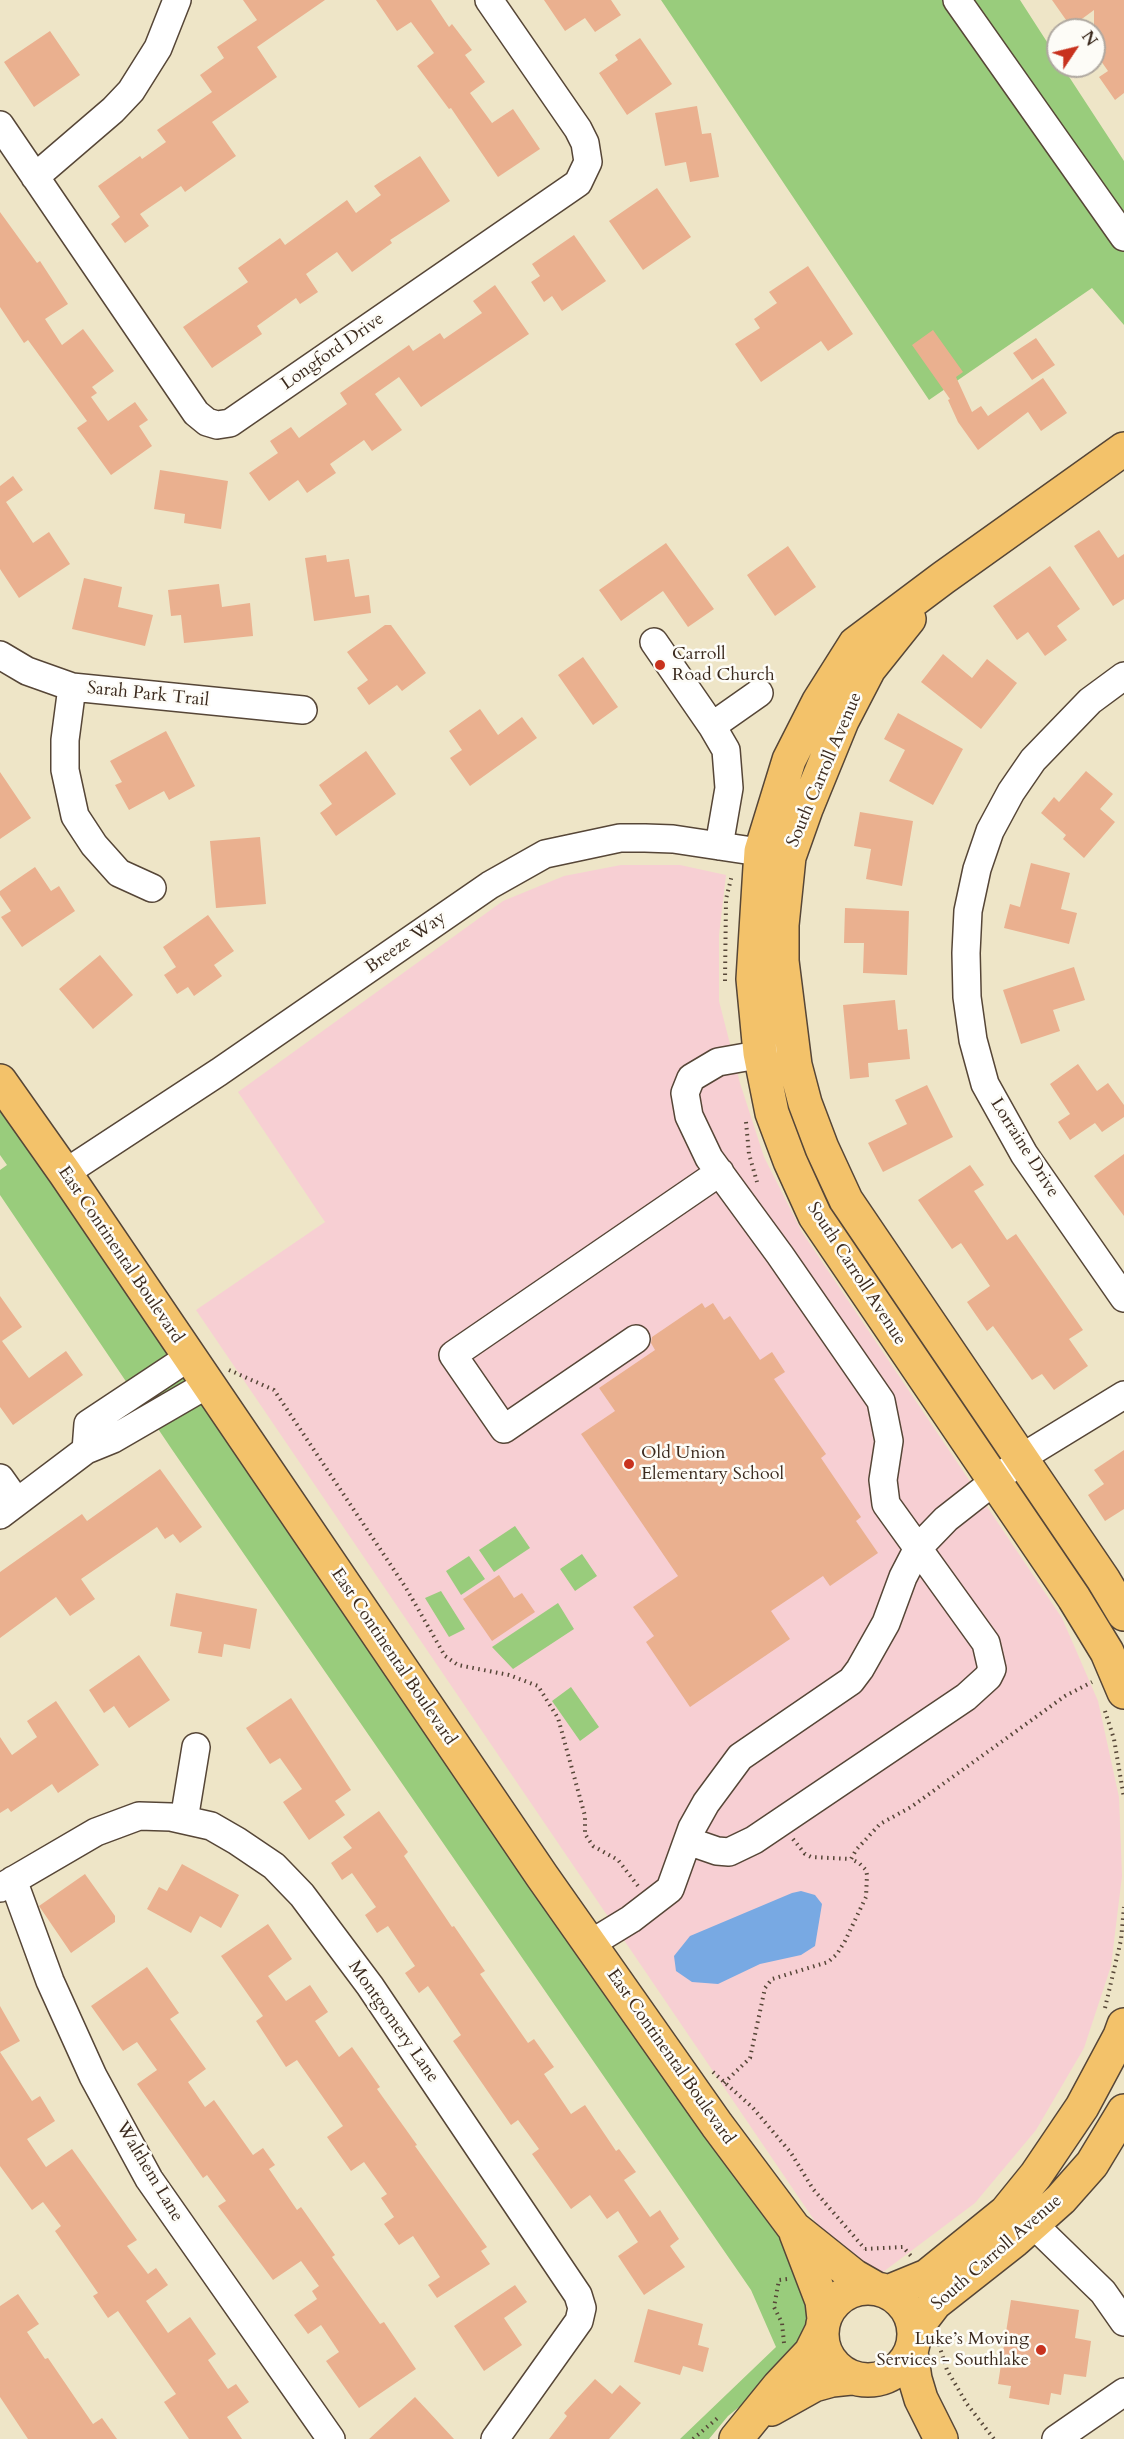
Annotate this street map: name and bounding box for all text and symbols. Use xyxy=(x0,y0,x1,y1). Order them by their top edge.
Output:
north arrow xyxy=(1046,18,1106,78)
text: N xyxy=(1076,27,1102,51)
street label: Longford Drive xyxy=(277,309,389,395)
place label: Carroll Road Church xyxy=(672,644,775,686)
marker: Carroll Road Church xyxy=(653,658,667,672)
street label: Sarah Park Trail xyxy=(86,678,210,712)
street label: South Carroll Avenue xyxy=(783,689,867,851)
street label: Breeze Way xyxy=(362,907,450,979)
street label: Lorraine Drive xyxy=(985,1094,1063,1202)
street label: East Continental Boulevard xyxy=(53,1162,187,1348)
street label: South Carroll Avenue xyxy=(802,1199,910,1349)
place label: Old Union Elementary School xyxy=(641,1443,784,1486)
marker: Old Union Elementary School xyxy=(622,1457,636,1471)
street label: East Continental Boulevard xyxy=(326,1564,460,1750)
street label: Montgomery Lane xyxy=(343,1957,443,2087)
street label: East Continental Boulevard xyxy=(601,1965,739,2149)
street label: Walthem Lane xyxy=(111,2118,187,2226)
street label: South Carroll Avenue xyxy=(927,2190,1067,2316)
place label: Luke’s Moving Services - Southlake xyxy=(877,2329,1029,2372)
marker: Luke’s Moving Services - Southlake xyxy=(1034,2343,1048,2357)

